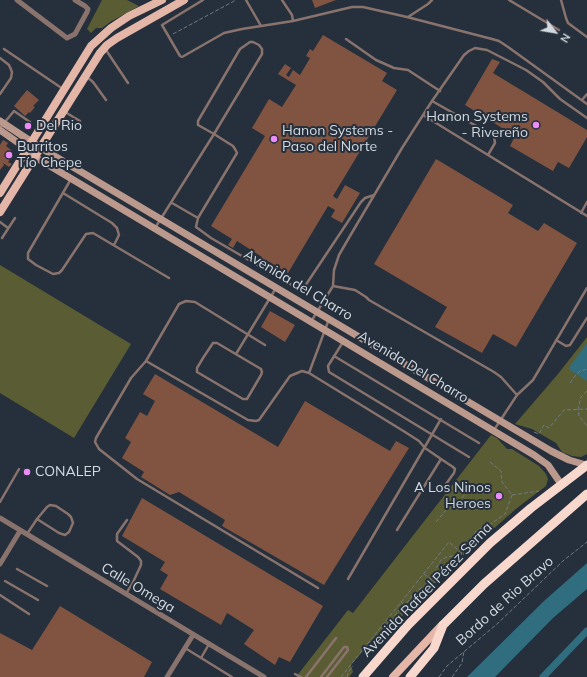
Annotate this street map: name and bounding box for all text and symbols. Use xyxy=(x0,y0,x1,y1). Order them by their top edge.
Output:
north arrow xyxy=(535,12,575,52)
text: N xyxy=(557,31,573,45)
place label: Hanon Systems - Rivereño xyxy=(426,109,528,142)
place label: Del Rio xyxy=(36,118,82,134)
marker: Hanon Systems - Rivereño xyxy=(531,120,541,130)
marker: Del Rio xyxy=(23,121,33,131)
place label: Hanon Systems - Paso del Norte xyxy=(282,123,393,156)
marker: Hanon Systems - Paso del Norte xyxy=(269,134,279,144)
place label: Burritos Tío Chepe xyxy=(17,139,82,172)
marker: Burritos Tío Chepe xyxy=(4,150,14,160)
street label: Avenida del Charro xyxy=(240,246,356,324)
street label: Avenida Del Charro xyxy=(355,327,471,407)
place label: CONALEP xyxy=(35,464,101,480)
marker: CONALEP xyxy=(22,467,32,477)
place label: A Los Ninos Heroes xyxy=(414,480,491,512)
marker: A Los Ninos Heroes xyxy=(494,491,504,501)
street label: Avenida Rafael Pérez Serna xyxy=(358,519,496,661)
street label: Bordo de Rio Bravo xyxy=(453,553,557,649)
street label: Calle Omega xyxy=(98,559,178,617)

